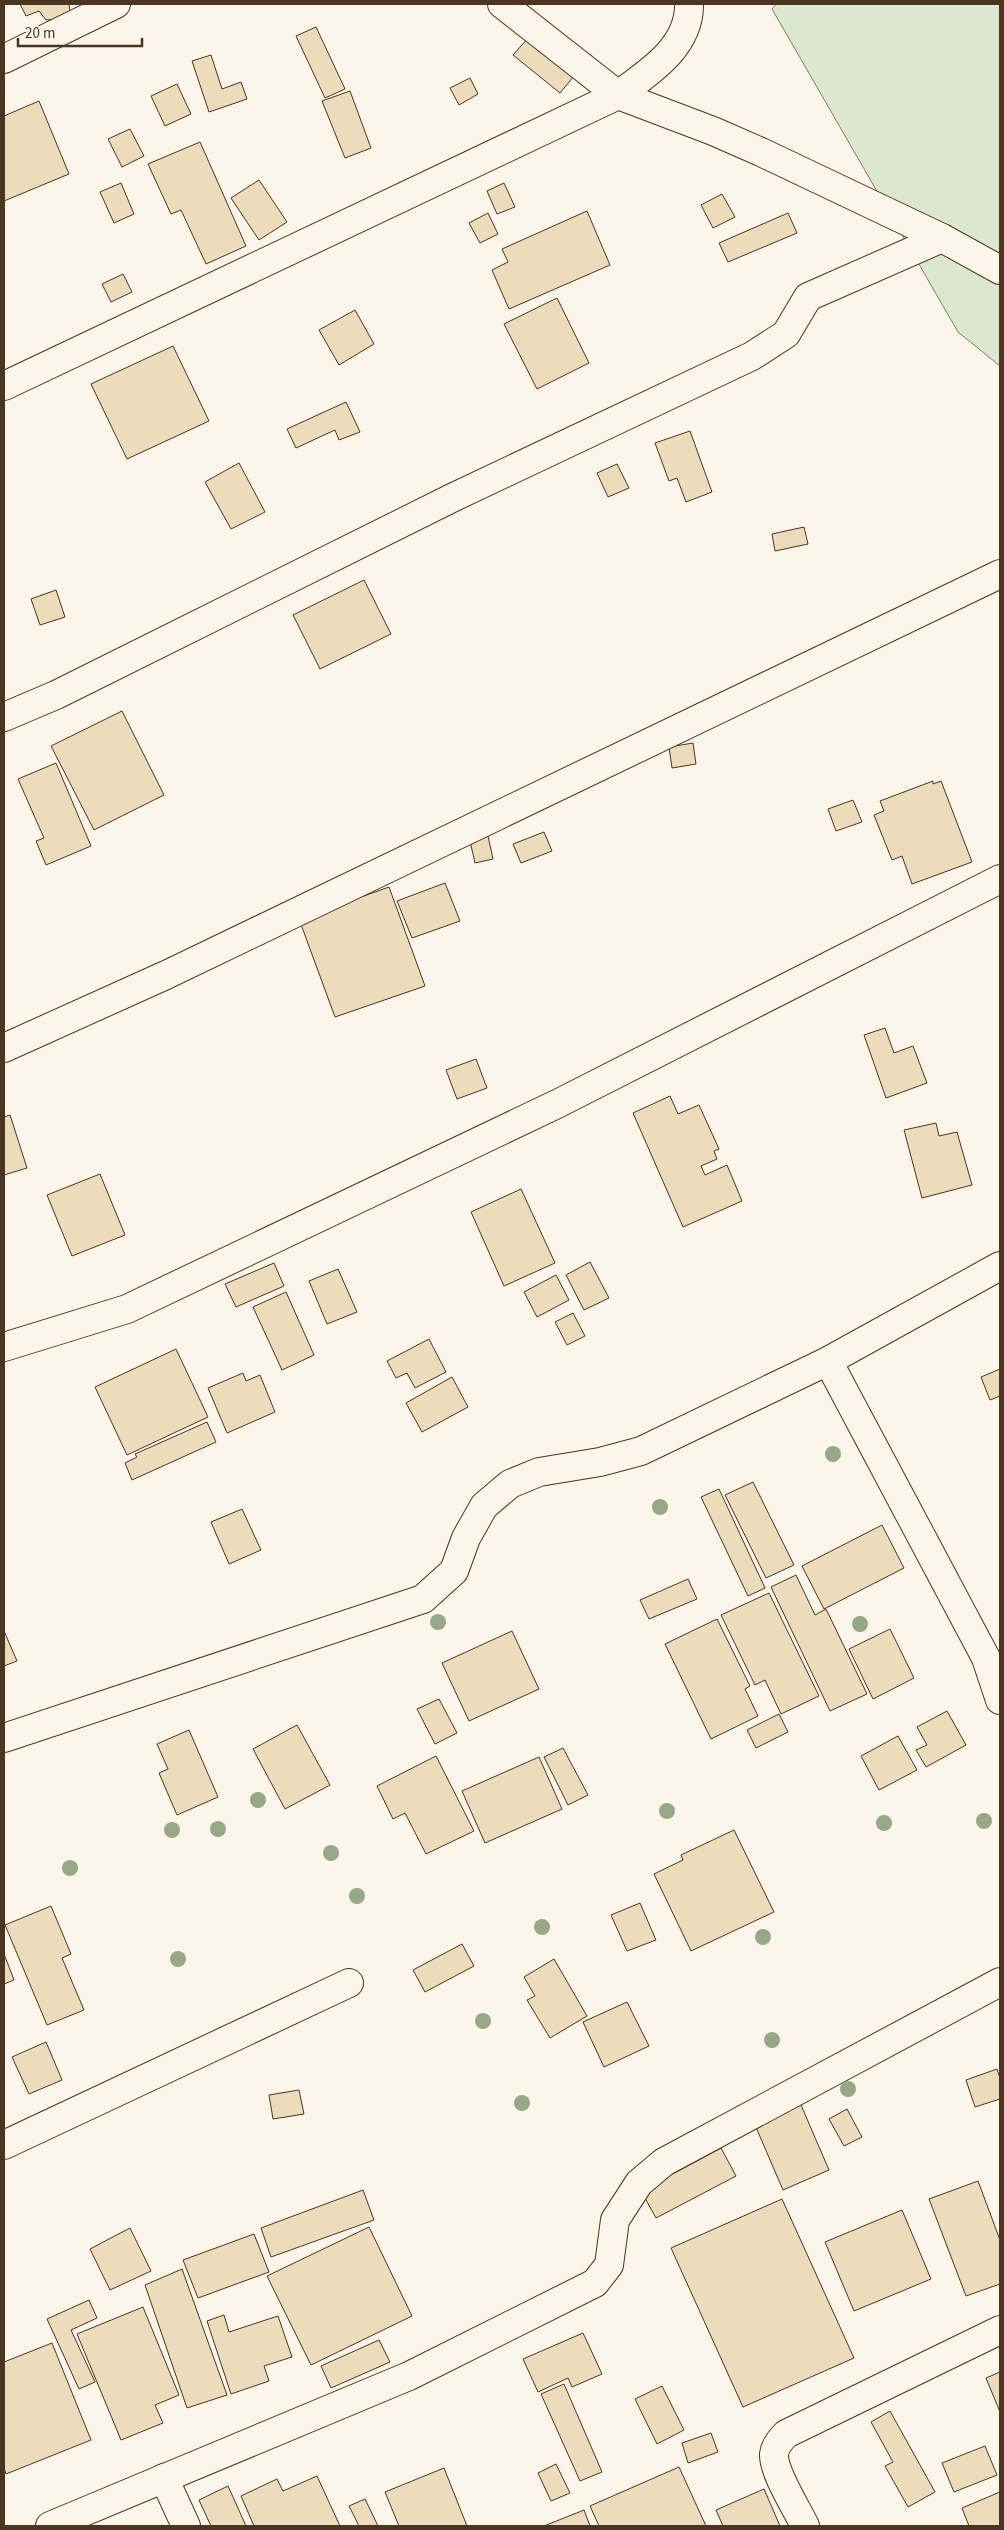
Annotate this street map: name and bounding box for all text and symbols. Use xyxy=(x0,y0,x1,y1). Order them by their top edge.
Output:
scale bar xyxy=(18,15,141,47)
text: 20 m xyxy=(25,23,55,44)

